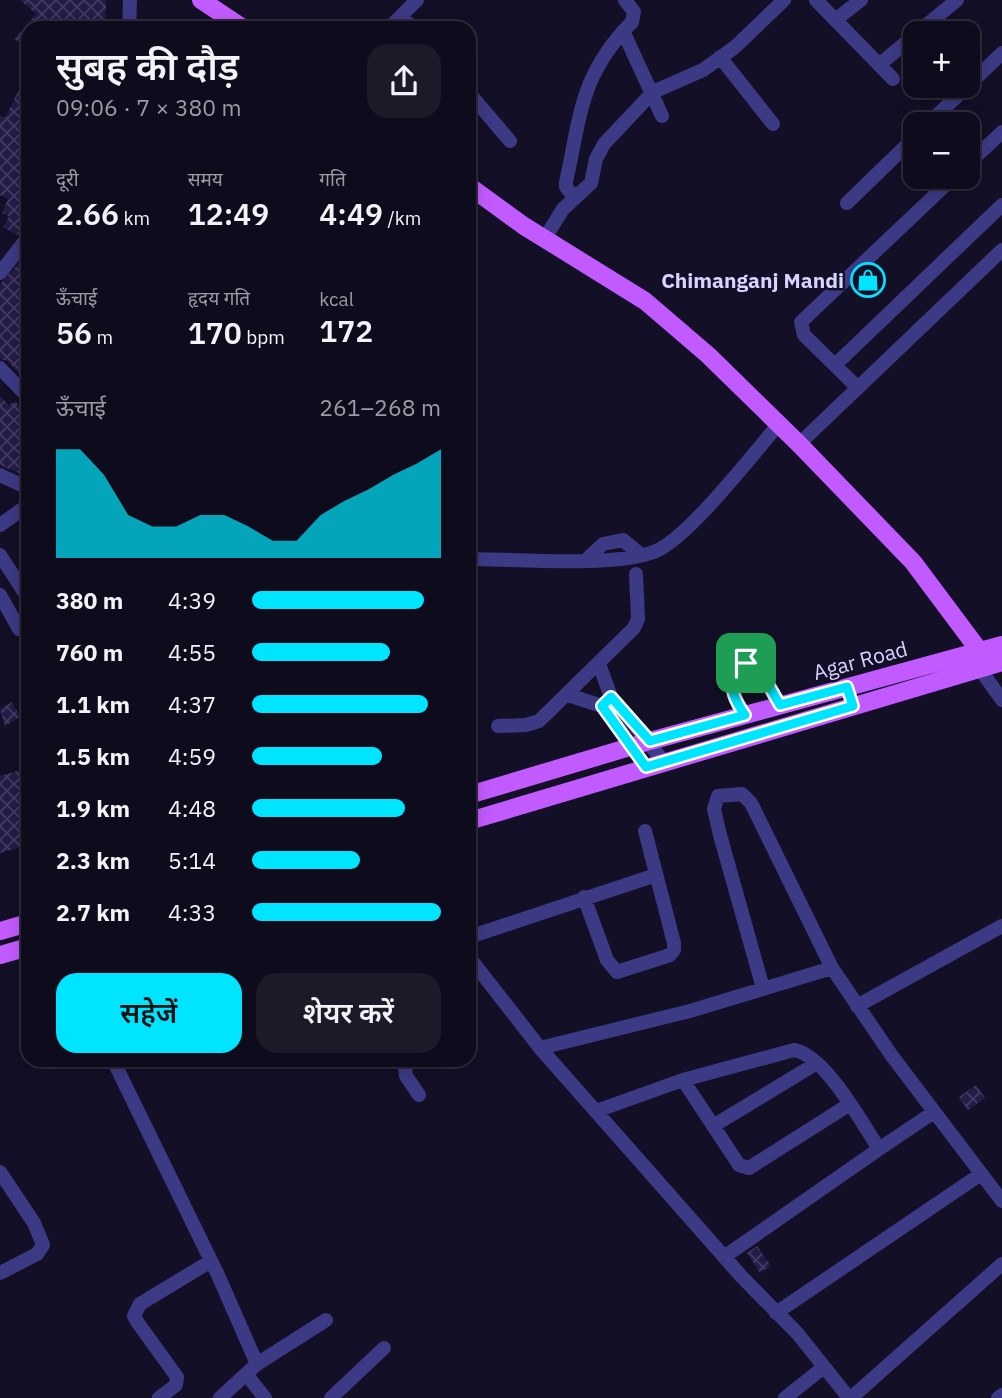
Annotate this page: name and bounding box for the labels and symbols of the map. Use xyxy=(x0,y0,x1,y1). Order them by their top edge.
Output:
shop icon: Chimanganj Mandi xyxy=(849,261,887,299)
place label: Chimanganj Mandi xyxy=(661,266,844,294)
pin xyxy=(716,633,776,693)
street label: Agar Road xyxy=(810,634,910,686)

